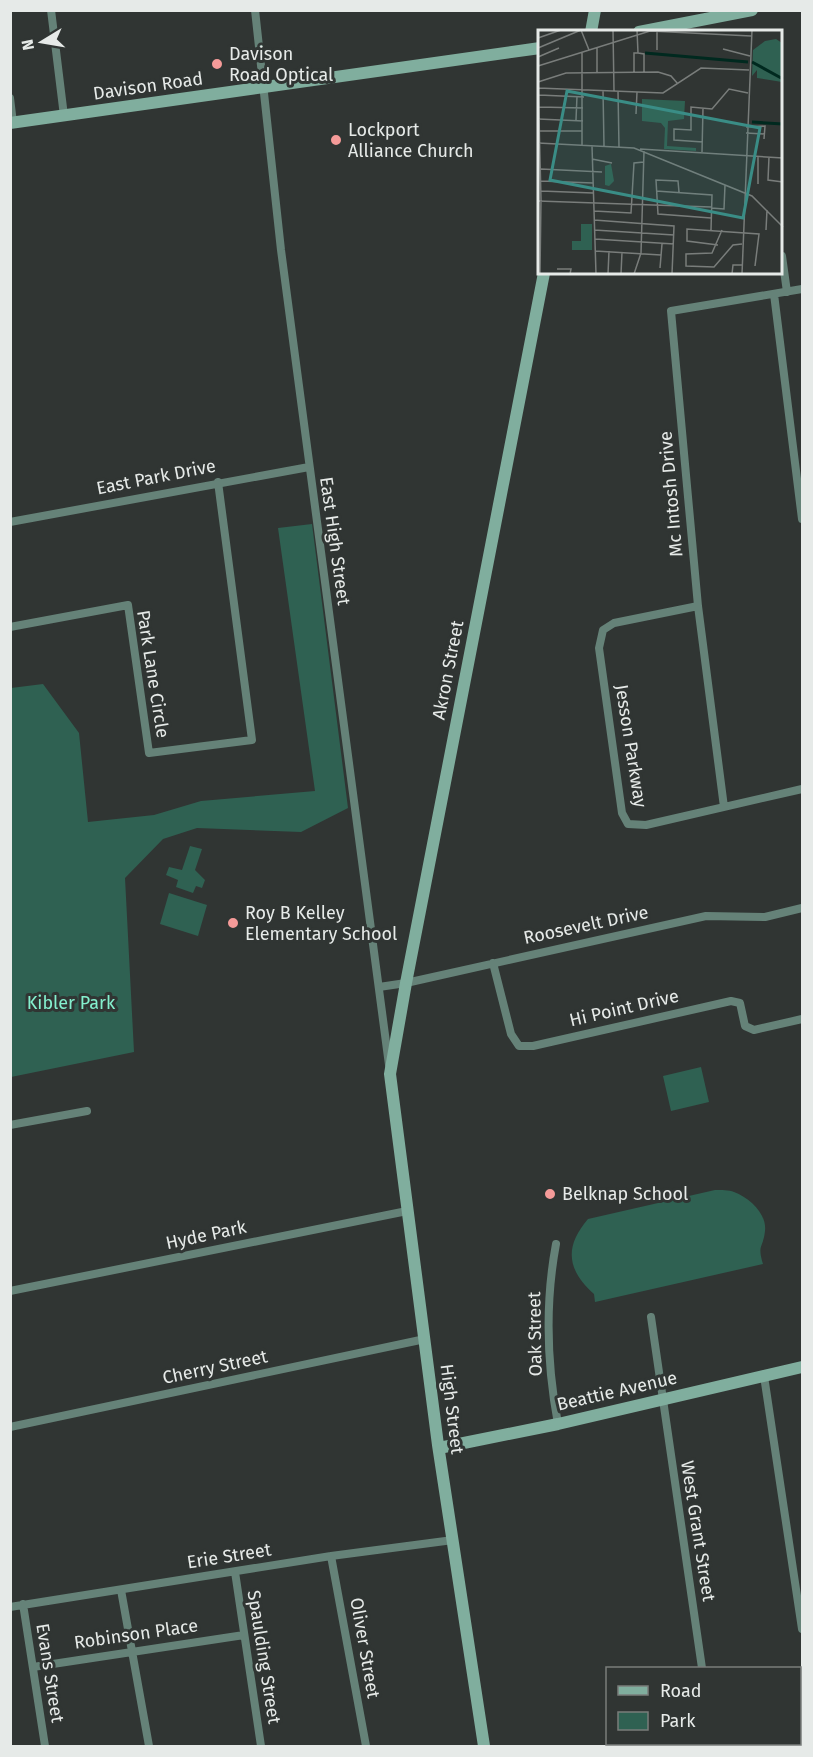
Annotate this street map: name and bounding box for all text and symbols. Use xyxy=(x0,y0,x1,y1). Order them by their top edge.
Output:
north arrow xyxy=(12,12,72,72)
inset map xyxy=(538,30,783,274)
text: N xyxy=(17,38,38,52)
place label: Davison Road Optical xyxy=(229,43,333,86)
marker: Davison Road Optical xyxy=(210,57,224,71)
street label: Davison Road xyxy=(92,67,204,105)
place label: Lockport Alliance Church xyxy=(348,119,474,162)
marker: Lockport Alliance Church xyxy=(329,133,343,147)
street label: Mc Intosh Drive xyxy=(655,430,687,558)
street label: East Park Drive xyxy=(94,455,218,499)
street label: East High Street xyxy=(315,475,355,607)
street label: Park Lane Circle xyxy=(132,609,174,739)
street label: Akron Street xyxy=(428,618,468,721)
street label: Jesson Parkway xyxy=(610,683,652,809)
street label: Roosevelt Drive xyxy=(522,901,650,949)
place label: Roy B Kelley Elementary School xyxy=(245,902,397,945)
marker: Roy B Kelley Elementary School xyxy=(226,916,240,930)
street label: Hi Point Drive xyxy=(567,985,681,1031)
park label: Kibler Park xyxy=(27,992,116,1014)
place label: Belknap School xyxy=(562,1183,688,1205)
marker: Belknap School xyxy=(543,1187,557,1201)
street label: Hyde Park xyxy=(164,1216,249,1254)
street label: Oak Street xyxy=(523,1291,547,1377)
street label: Cherry Street xyxy=(161,1345,270,1389)
street label: High Street xyxy=(436,1363,469,1456)
street label: Beattie Avenue xyxy=(555,1366,679,1416)
street label: West Grant Street xyxy=(676,1459,720,1603)
street label: Erie Street xyxy=(185,1538,273,1574)
street label: Spaulding Street xyxy=(243,1589,286,1726)
street label: Oliver Street xyxy=(345,1596,385,1701)
street label: Robinson Place xyxy=(73,1614,199,1654)
street label: Evans Street xyxy=(31,1622,69,1725)
legend xyxy=(606,1667,801,1745)
text: Road xyxy=(660,1680,702,1702)
text: Park xyxy=(660,1710,696,1732)

